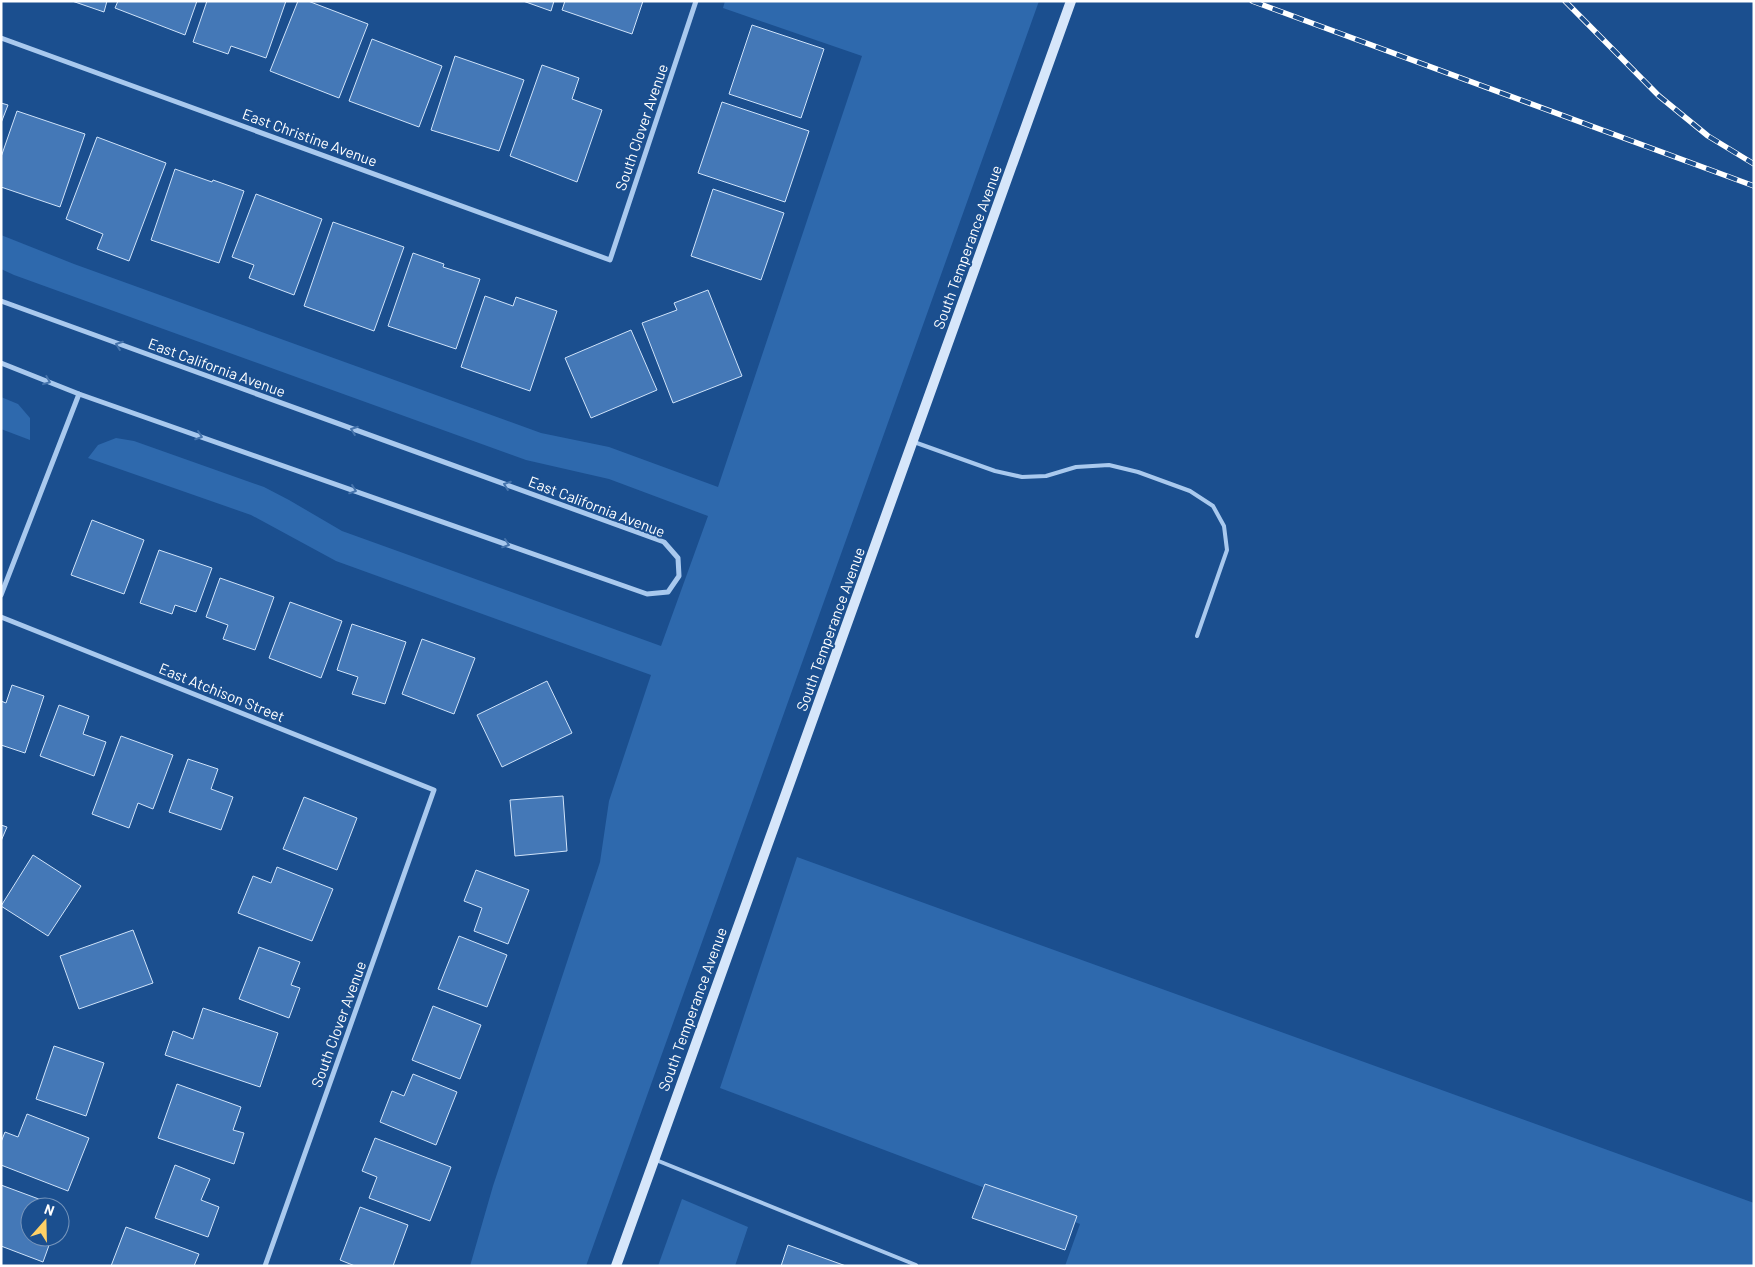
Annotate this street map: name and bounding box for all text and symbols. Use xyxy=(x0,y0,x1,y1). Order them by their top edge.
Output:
street label: South Clover Avenue xyxy=(611,61,671,193)
street label: East Christine Avenue xyxy=(240,104,380,170)
street label: South Temperance Avenue xyxy=(929,163,1005,331)
street label: East California Avenue xyxy=(146,334,288,400)
one-way arrow xyxy=(115,341,124,351)
one-way arrow xyxy=(42,375,50,385)
one-way arrow xyxy=(350,426,359,436)
one-way arrow xyxy=(195,430,203,440)
street label: East California Avenue xyxy=(526,472,668,540)
one-way arrow xyxy=(503,481,512,491)
one-way arrow xyxy=(348,484,356,494)
one-way arrow xyxy=(501,538,510,548)
street label: South Temperance Avenue xyxy=(792,545,868,713)
street label: East Atchison Street xyxy=(157,659,287,725)
street label: South Temperance Avenue xyxy=(654,925,730,1093)
street label: South Clover Avenue xyxy=(307,958,369,1090)
north arrow xyxy=(20,1197,70,1247)
text: N xyxy=(42,1200,57,1219)

